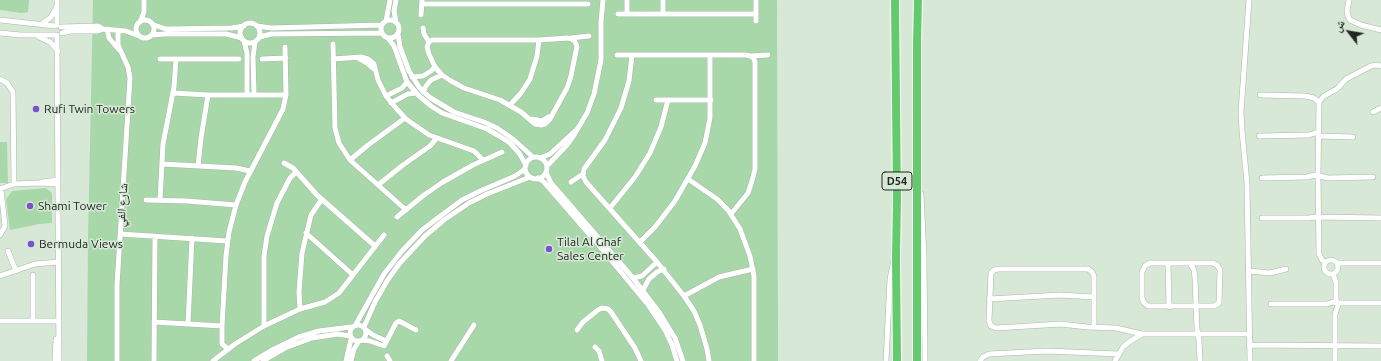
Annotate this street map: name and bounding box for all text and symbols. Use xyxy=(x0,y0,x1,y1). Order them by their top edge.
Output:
north arrow xyxy=(1329,12,1369,52)
text: ش xyxy=(1331,18,1347,34)
place label: Rufi Twin Towers xyxy=(44,102,135,116)
marker: Rufi Twin Towers xyxy=(31,104,41,114)
road number: D54 xyxy=(882,172,912,190)
street label: شارع الفي xyxy=(113,183,131,227)
place label: Shami Tower xyxy=(38,199,107,213)
marker: Shami Tower xyxy=(25,201,35,211)
place label: Tilal Al Ghaf Sales Center xyxy=(557,235,624,263)
place label: Bermuda Views xyxy=(39,237,123,251)
marker: Bermuda Views xyxy=(26,239,36,249)
marker: Tilal Al Ghaf Sales Center xyxy=(544,244,554,254)

